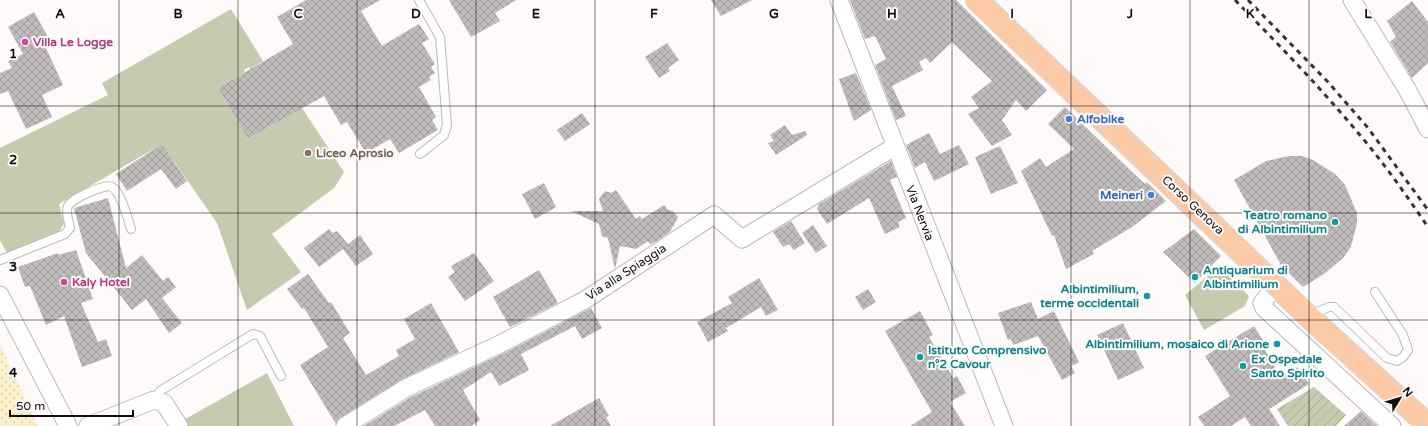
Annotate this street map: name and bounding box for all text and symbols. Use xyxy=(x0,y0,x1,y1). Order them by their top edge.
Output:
text: A xyxy=(55,6,65,22)
text: B xyxy=(173,6,183,22)
text: C xyxy=(293,6,303,22)
text: D xyxy=(411,6,421,22)
text: E xyxy=(532,6,540,22)
text: F xyxy=(650,6,658,22)
text: G xyxy=(769,6,779,22)
text: H xyxy=(887,6,897,22)
text: I xyxy=(1010,6,1014,22)
text: J xyxy=(1126,6,1133,22)
text: K xyxy=(1246,6,1255,22)
text: L xyxy=(1364,6,1372,22)
place label: Villa Le Logge xyxy=(33,35,113,50)
marker: Villa Le Logge xyxy=(20,37,30,47)
text: 1 xyxy=(9,46,17,62)
place label: Alfobike xyxy=(1077,112,1124,126)
marker: Alfobike xyxy=(1064,114,1074,124)
place label: Liceo Aprosio xyxy=(316,146,394,161)
marker: Liceo Aprosio xyxy=(303,148,313,158)
text: 2 xyxy=(9,152,17,168)
street label: Corso Genova xyxy=(1159,173,1227,237)
street label: Via Nervia xyxy=(903,183,937,243)
place label: Meineri xyxy=(1100,188,1143,202)
marker: Meineri xyxy=(1146,190,1156,200)
place label: Teatro romano di Albintimilium xyxy=(1238,208,1327,236)
marker: Teatro romano di Albintimilium xyxy=(1330,217,1340,227)
street label: Via alla Spiaggia xyxy=(583,241,669,303)
text: 3 xyxy=(9,259,17,275)
place label: Antiquarium di Albintimilium xyxy=(1203,263,1288,291)
marker: Antiquarium di Albintimilium xyxy=(1190,272,1200,282)
place label: Kaly Hotel xyxy=(72,275,130,290)
marker: Kaly Hotel xyxy=(59,277,69,287)
place label: Albintimilium, terme occidentali xyxy=(1039,282,1139,310)
marker: Albintimilium, terme occidentali xyxy=(1142,291,1152,301)
place label: Albintimilium, mosaico di Arione xyxy=(1085,337,1269,351)
marker: Albintimilium, mosaico di Arione xyxy=(1272,339,1282,349)
place label: Istituto Comprensivo n°2 Cavour xyxy=(928,343,1046,371)
marker: Istituto Comprensivo n°2 Cavour xyxy=(915,352,925,362)
place label: Ex Ospedale Santo Spirito xyxy=(1251,352,1324,381)
marker: Ex Ospedale Santo Spirito xyxy=(1238,361,1248,371)
text: 4 xyxy=(9,365,18,381)
north arrow xyxy=(1380,378,1420,418)
text: N xyxy=(1400,385,1415,400)
scale bar xyxy=(10,392,133,418)
text: 50 m xyxy=(16,399,45,413)

